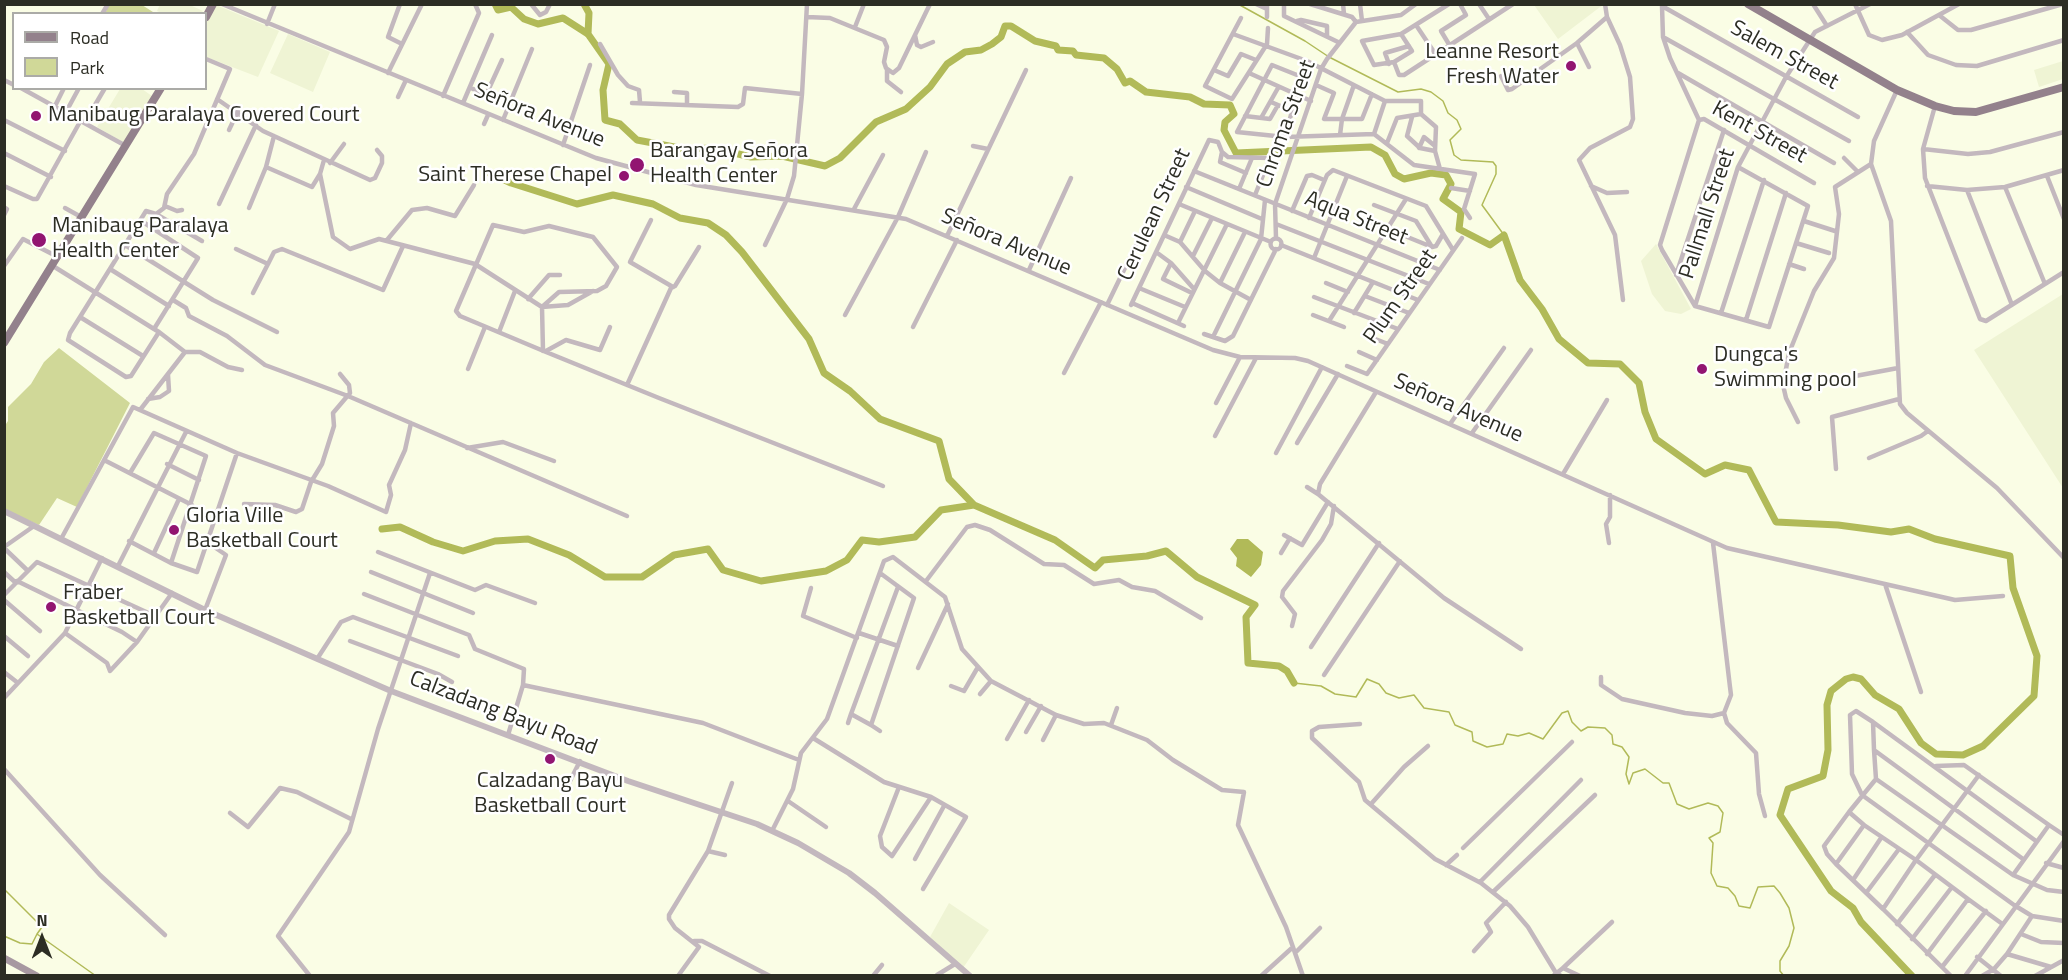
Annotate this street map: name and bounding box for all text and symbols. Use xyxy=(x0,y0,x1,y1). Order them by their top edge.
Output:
legend xyxy=(12,12,207,90)
street label: Salem Street xyxy=(1726,16,1842,96)
text: Road xyxy=(70,24,109,51)
place label: Leanne Resort Fresh Water xyxy=(1425,40,1559,92)
text: Park xyxy=(70,54,104,81)
street label: Chroma Street xyxy=(1252,57,1322,191)
marker: Leanne Resort Fresh Water xyxy=(1564,59,1578,73)
street label: Señora Avenue xyxy=(470,78,608,154)
street label: Kent Street xyxy=(1707,96,1811,170)
place label: Manibaug Paralaya Covered Court xyxy=(48,103,359,129)
marker: Manibaug Paralaya Covered Court xyxy=(29,109,43,123)
place label: Barangay Señora Health Center xyxy=(650,139,808,190)
street label: Cerulean Street xyxy=(1113,145,1197,285)
street label: Pallmall Street xyxy=(1675,146,1741,282)
marker: Barangay Señora Health Center xyxy=(628,156,646,174)
place label: Saint Therese Chapel xyxy=(418,163,612,189)
marker: Saint Therese Chapel xyxy=(617,169,631,183)
street label: Aqua Street xyxy=(1301,186,1411,252)
street label: Señora Avenue xyxy=(937,204,1075,282)
place label: Manibaug Paralaya Health Center xyxy=(52,214,229,266)
marker: Manibaug Paralaya Health Center xyxy=(30,231,48,249)
street label: Plum Street xyxy=(1359,244,1443,350)
place label: Dungca's Swimming pool xyxy=(1714,343,1857,394)
marker: Dungca's Swimming pool xyxy=(1695,362,1709,376)
street label: Señora Avenue xyxy=(1389,369,1527,449)
place label: Gloria Ville Basketball Court xyxy=(186,504,338,556)
marker: Gloria Ville Basketball Court xyxy=(167,523,181,537)
place label: Fraber Basketball Court xyxy=(63,581,215,632)
marker: Fraber Basketball Court xyxy=(44,600,58,614)
street label: Calzadang Bayu Road xyxy=(405,666,601,762)
marker: Calzadang Bayu Basketball Court xyxy=(543,752,557,766)
place label: Calzadang Bayu Basketball Court xyxy=(474,769,626,820)
north arrow xyxy=(12,908,72,968)
text: N xyxy=(36,908,48,932)

